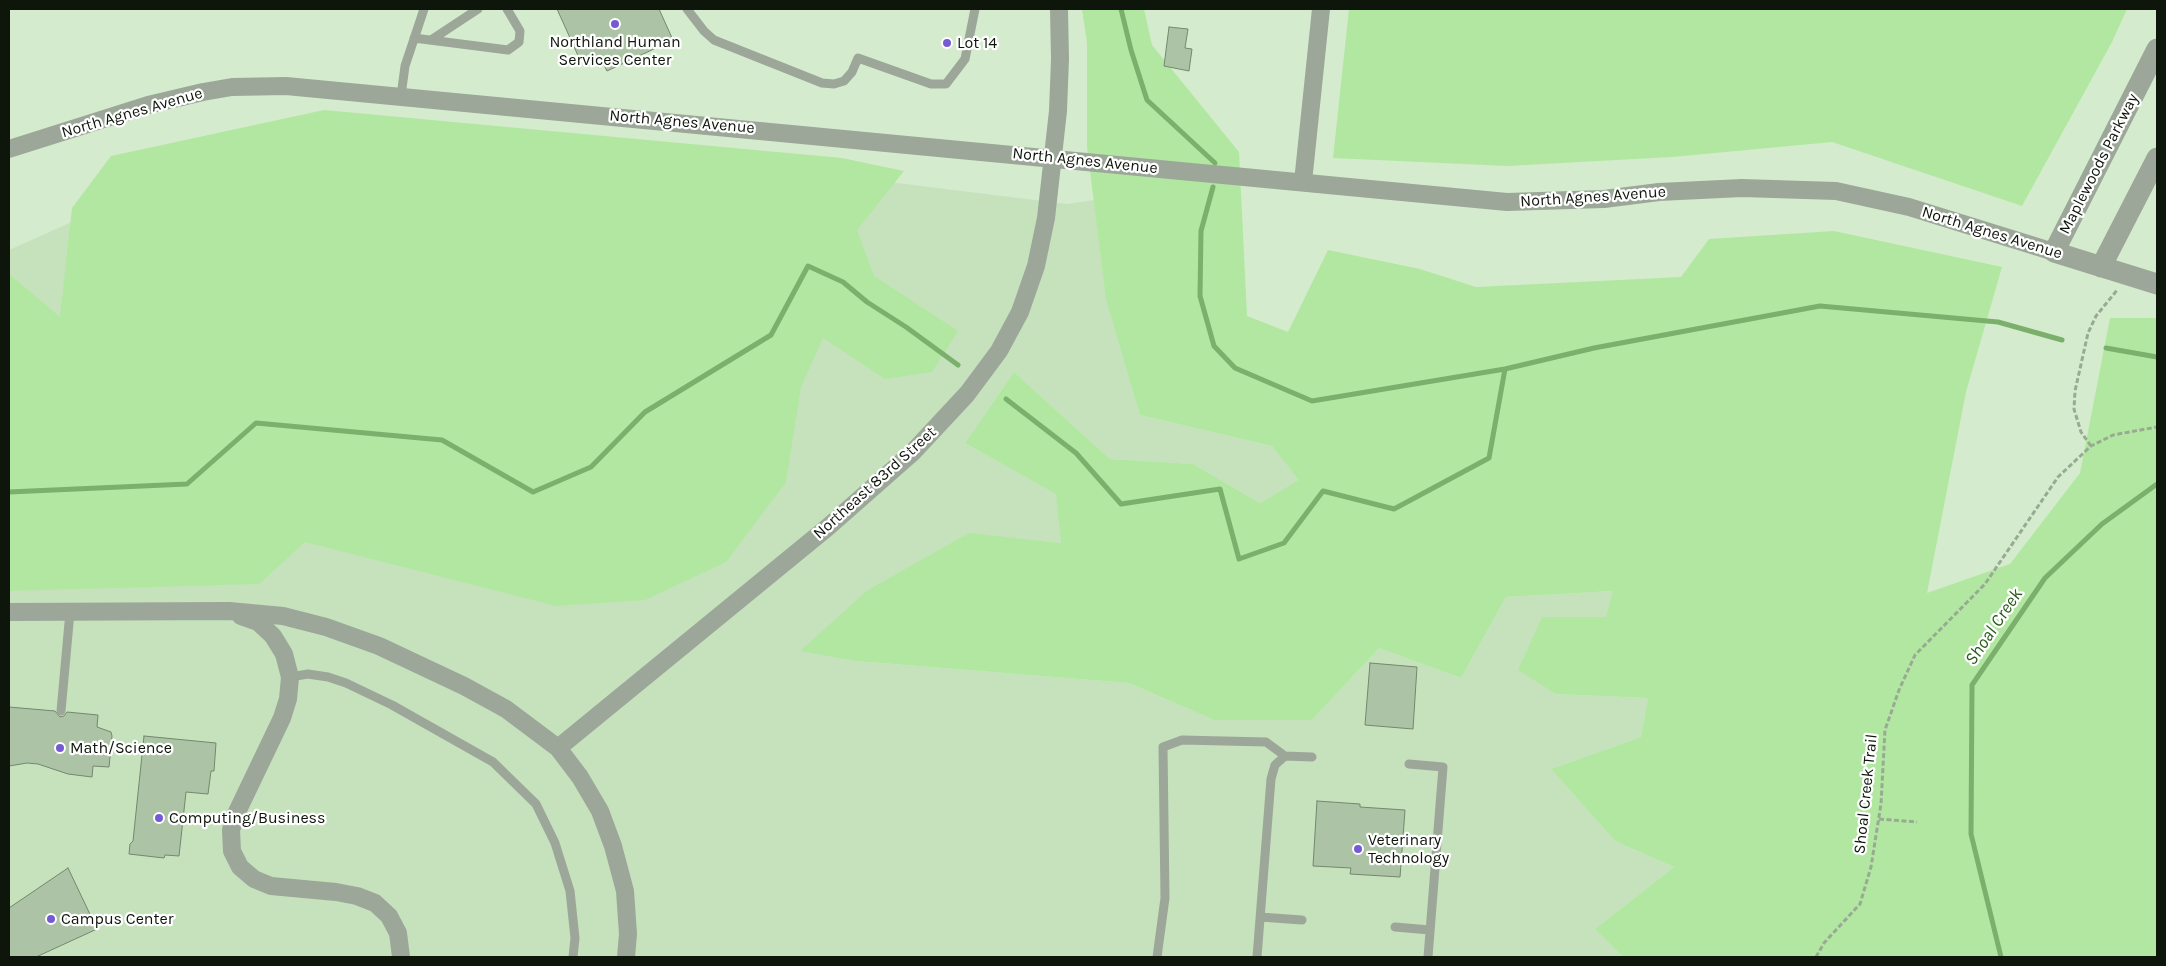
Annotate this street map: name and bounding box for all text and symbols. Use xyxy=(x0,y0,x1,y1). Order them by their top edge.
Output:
marker: Northland Human Services Center xyxy=(609,18,621,30)
place label: Northland Human Services Center xyxy=(549,32,681,70)
place label: Lot 14 xyxy=(957,33,997,53)
marker: Lot 14 xyxy=(941,37,953,49)
street label: North Agnes Avenue xyxy=(59,84,205,142)
street label: Maplewoods Parkway xyxy=(2055,90,2143,238)
street label: North Agnes Avenue xyxy=(608,106,756,138)
street label: North Agnes Avenue xyxy=(1011,144,1159,178)
street label: North Agnes Avenue xyxy=(1520,182,1666,212)
street label: North Agnes Avenue xyxy=(1919,202,2065,264)
street label: Northeast 83rd Street xyxy=(810,423,940,543)
water label: Shoal Creek xyxy=(1960,585,2028,669)
street label: Shoal Creek Trail xyxy=(1850,733,1882,855)
place label: Math/Science xyxy=(70,738,172,758)
marker: Math/Science xyxy=(54,742,66,754)
place label: Computing/Business xyxy=(169,808,325,828)
marker: Computing/Business xyxy=(153,812,165,824)
place label: Veterinary Technology xyxy=(1368,830,1449,868)
marker: Veterinary Technology xyxy=(1352,843,1364,855)
place label: Campus Center xyxy=(61,909,174,929)
marker: Campus Center xyxy=(45,913,57,925)

